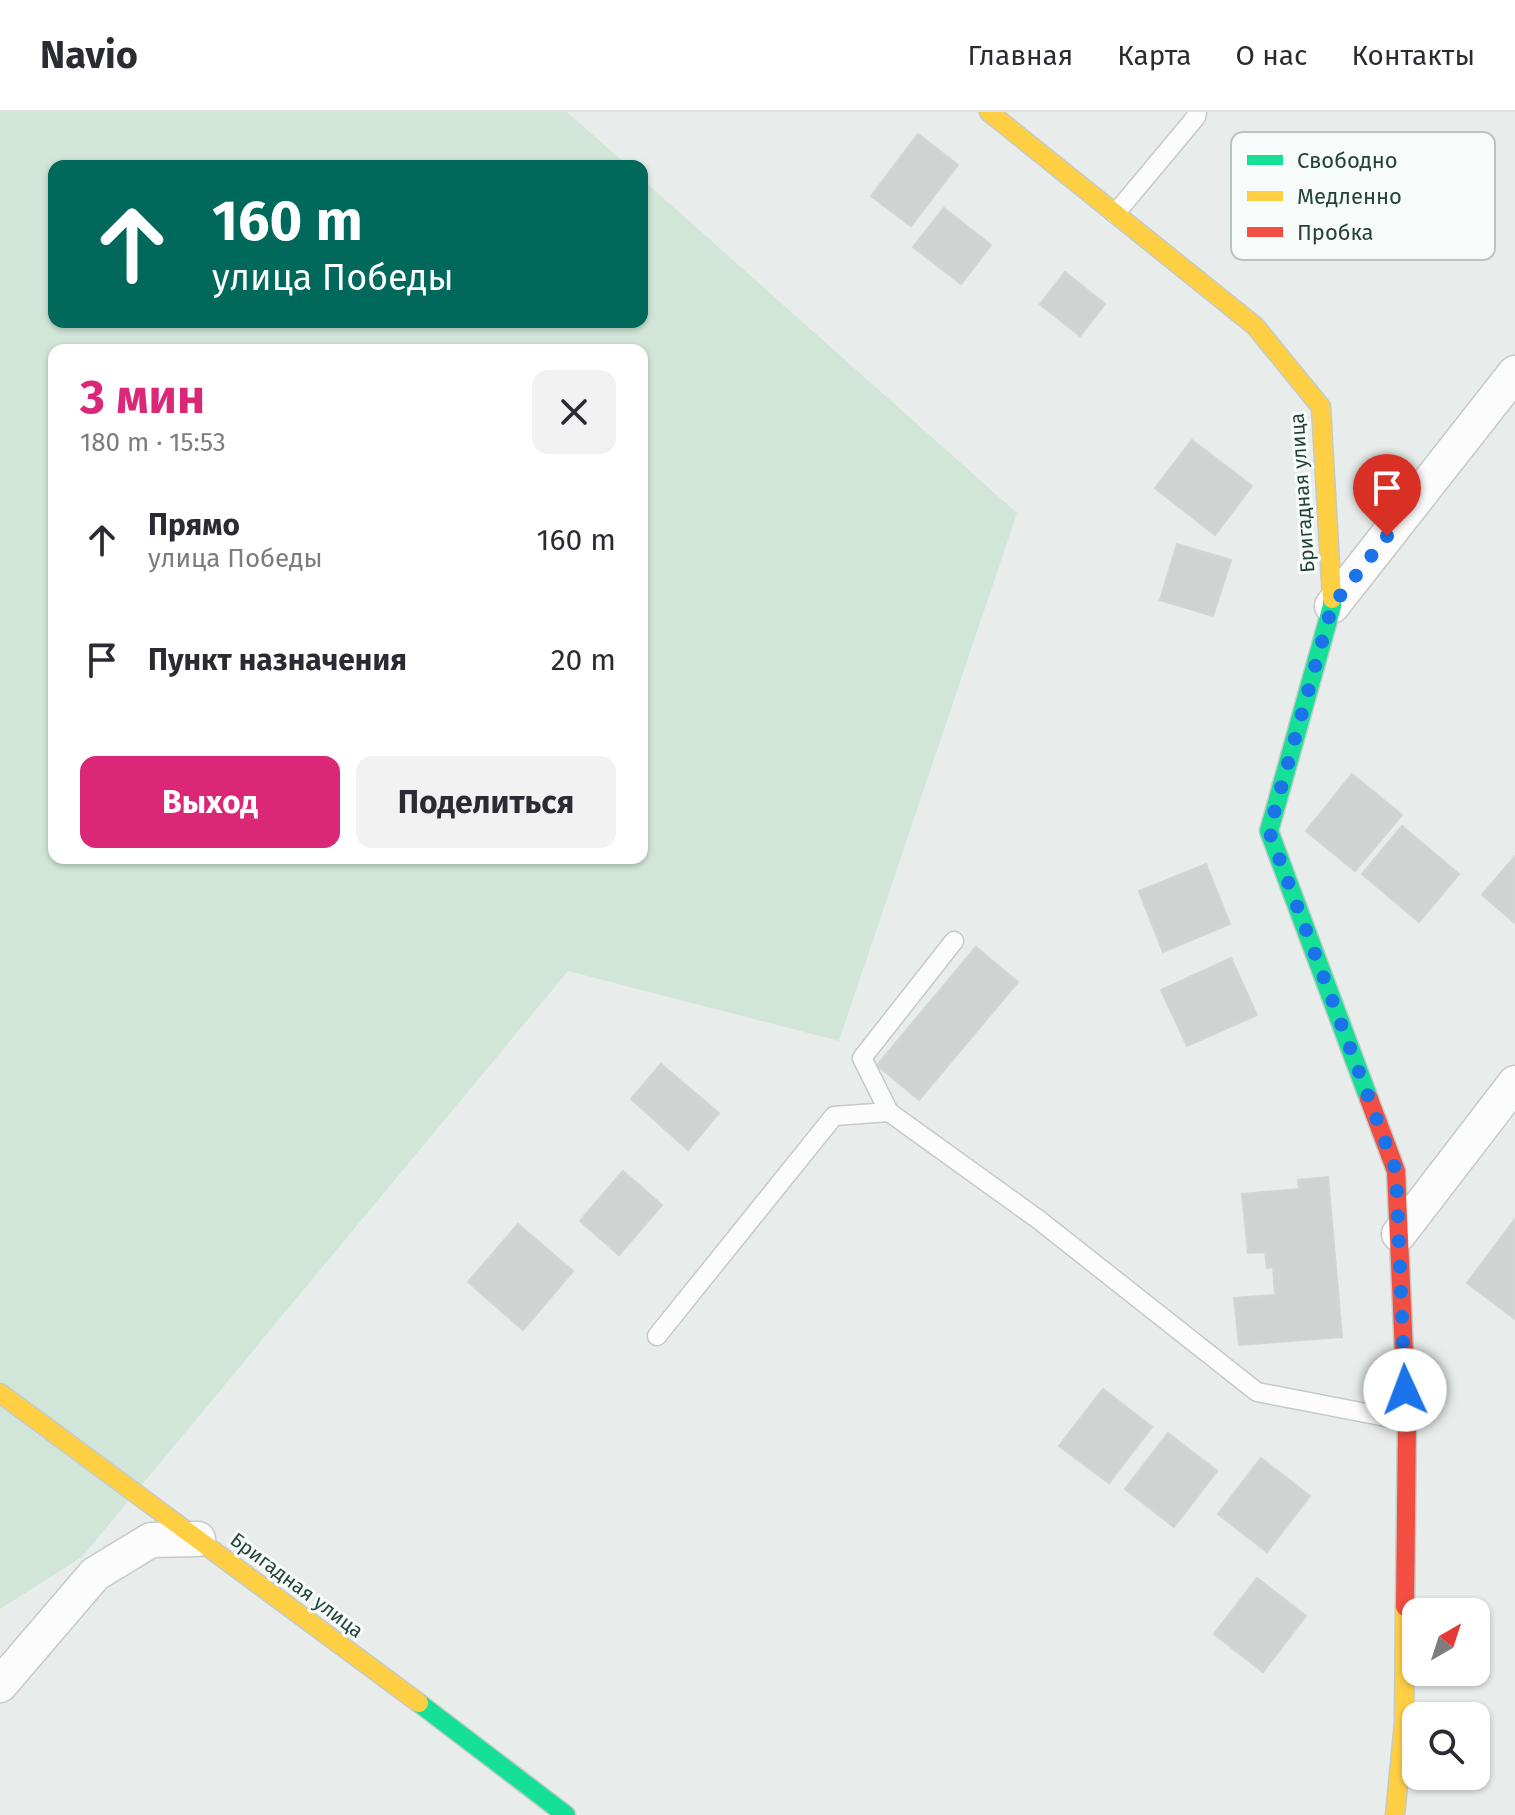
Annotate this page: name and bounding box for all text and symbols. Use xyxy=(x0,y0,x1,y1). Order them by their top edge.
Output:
text: Navio xyxy=(40,32,138,78)
text: Главная xyxy=(967,39,1073,72)
text: Карта xyxy=(1117,39,1191,72)
text: О нас xyxy=(1235,39,1307,72)
text: Контакты xyxy=(1351,39,1475,72)
legend xyxy=(1231,132,1495,260)
text: Свободно xyxy=(1297,147,1398,174)
text: Медленно xyxy=(1297,183,1402,210)
text: 160 m xyxy=(212,188,363,255)
icon: ahead xyxy=(80,192,184,296)
text: Пробка xyxy=(1297,219,1374,246)
text: улица Победы xyxy=(212,256,454,300)
text: 3 мин xyxy=(80,368,205,426)
button: close xyxy=(532,370,616,454)
street label: Бригадная улица xyxy=(1284,412,1320,574)
text: 180 m · 15:53 xyxy=(80,427,226,458)
pin xyxy=(1353,454,1421,536)
icon: arrive xyxy=(1365,466,1409,510)
text: Прямо xyxy=(148,507,240,543)
icon: ahead xyxy=(80,518,124,562)
text: 160 m xyxy=(537,522,616,558)
text: улица Победы xyxy=(148,543,323,574)
icon: arrive xyxy=(80,638,124,682)
text: Пункт назначения xyxy=(148,642,407,678)
text: 20 m xyxy=(551,642,616,678)
button: Выход xyxy=(80,756,340,848)
button: Поделиться xyxy=(356,756,616,848)
position arrow xyxy=(1363,1348,1447,1432)
street label: Бригадная улица xyxy=(226,1527,368,1643)
north arrow xyxy=(1402,1598,1490,1686)
map controls xyxy=(1402,1598,1490,1790)
button: search xyxy=(1402,1702,1490,1790)

